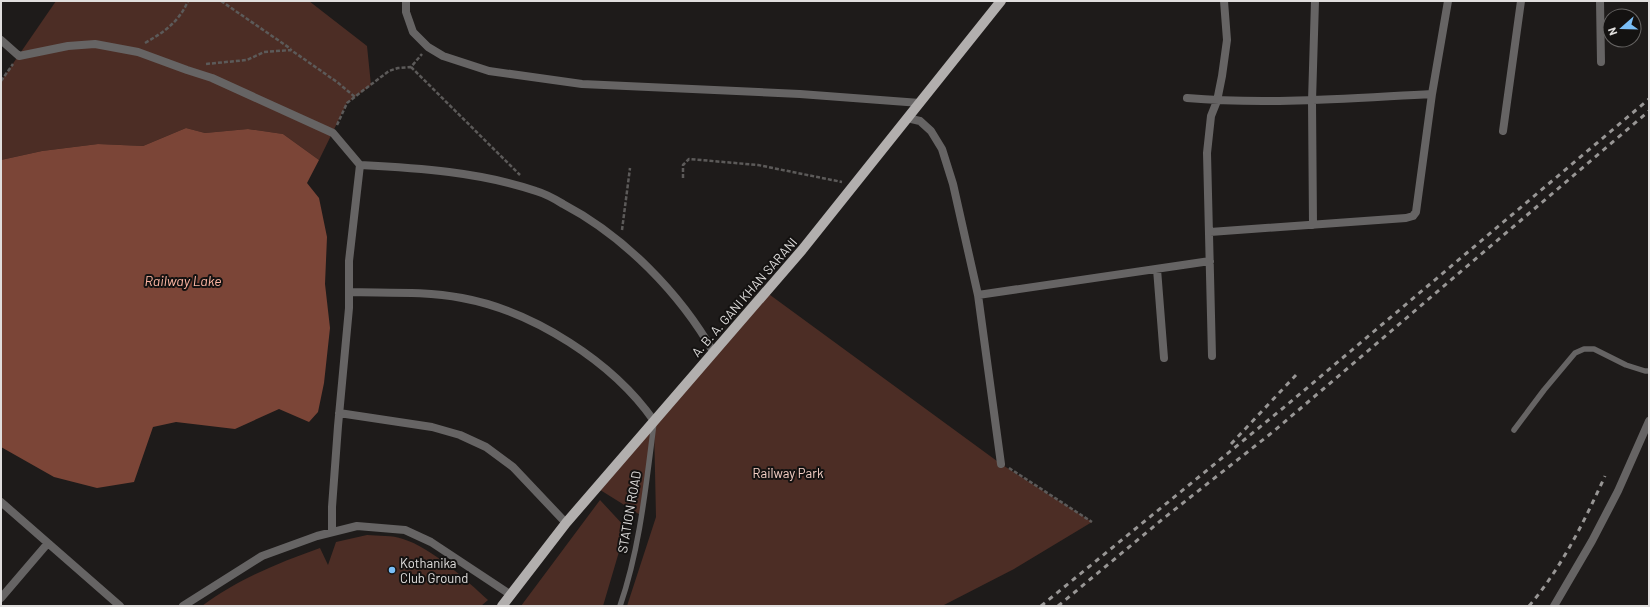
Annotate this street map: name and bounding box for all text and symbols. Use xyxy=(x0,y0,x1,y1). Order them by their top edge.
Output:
north arrow xyxy=(1602,8,1642,48)
text: N xyxy=(1605,26,1619,37)
street label: A. B. A. GANI KHAN SARANI xyxy=(688,234,800,360)
water label: Railway Lake xyxy=(144,272,222,289)
park label: Railway Park xyxy=(753,465,824,481)
street label: STATION ROAD xyxy=(614,470,644,554)
place label: Kothanika Club Ground xyxy=(400,555,468,586)
marker: Kothanika Club Ground xyxy=(387,565,397,575)

